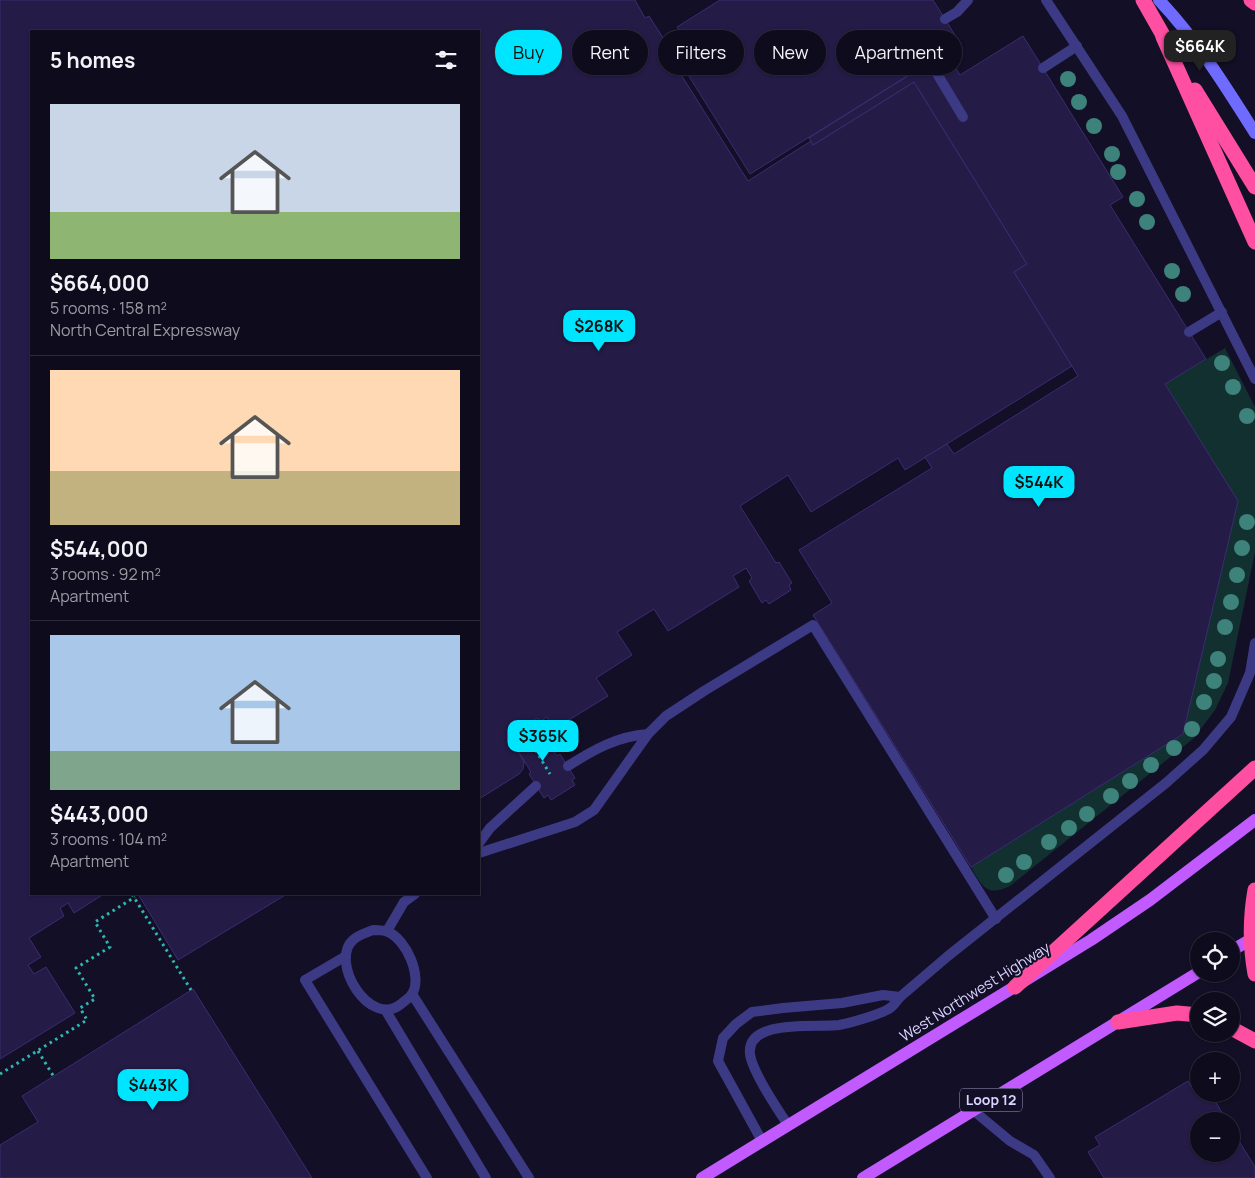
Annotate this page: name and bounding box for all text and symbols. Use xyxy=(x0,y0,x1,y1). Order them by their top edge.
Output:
chip: Buy xyxy=(495,30,562,75)
chip: Rent xyxy=(572,30,648,75)
chip: Filters xyxy=(658,30,744,75)
chip: New xyxy=(754,30,826,75)
chip: Apartment xyxy=(836,30,962,75)
pin: $664K xyxy=(1165,30,1235,72)
text: $664K xyxy=(1175,35,1225,57)
text: 5 homes xyxy=(50,46,135,74)
icon: filters xyxy=(432,46,460,74)
icon: home xyxy=(210,137,300,227)
text: $664,000 xyxy=(50,269,149,297)
text: 5 rooms · 158 m² xyxy=(50,297,167,319)
pin: $268K xyxy=(564,310,634,352)
text: $268K xyxy=(574,315,624,337)
text: North Central Expressway xyxy=(50,319,240,341)
icon: home xyxy=(210,402,300,492)
pin: $544K xyxy=(1004,466,1074,508)
text: $544K xyxy=(1014,471,1064,493)
text: $544,000 xyxy=(50,535,148,563)
text: 3 rooms · 92 m² xyxy=(50,563,161,585)
text: Apartment xyxy=(50,585,129,607)
icon: home xyxy=(210,667,300,757)
pin: $365K xyxy=(508,720,578,762)
text: $365K xyxy=(518,725,568,747)
text: $443,000 xyxy=(50,800,149,828)
text: 3 rooms · 104 m² xyxy=(50,828,167,850)
text: Apartment xyxy=(50,850,129,872)
map controls xyxy=(1190,932,1240,1162)
button: locate xyxy=(1190,932,1240,982)
street label: West Northwest Highway xyxy=(896,937,1054,1046)
button: layers xyxy=(1190,992,1240,1042)
button: + xyxy=(1190,1052,1240,1102)
pin: $443K xyxy=(118,1068,188,1111)
text: $443K xyxy=(129,1074,177,1096)
road number: Loop 12 xyxy=(960,1088,1022,1112)
button: − xyxy=(1190,1112,1240,1162)

